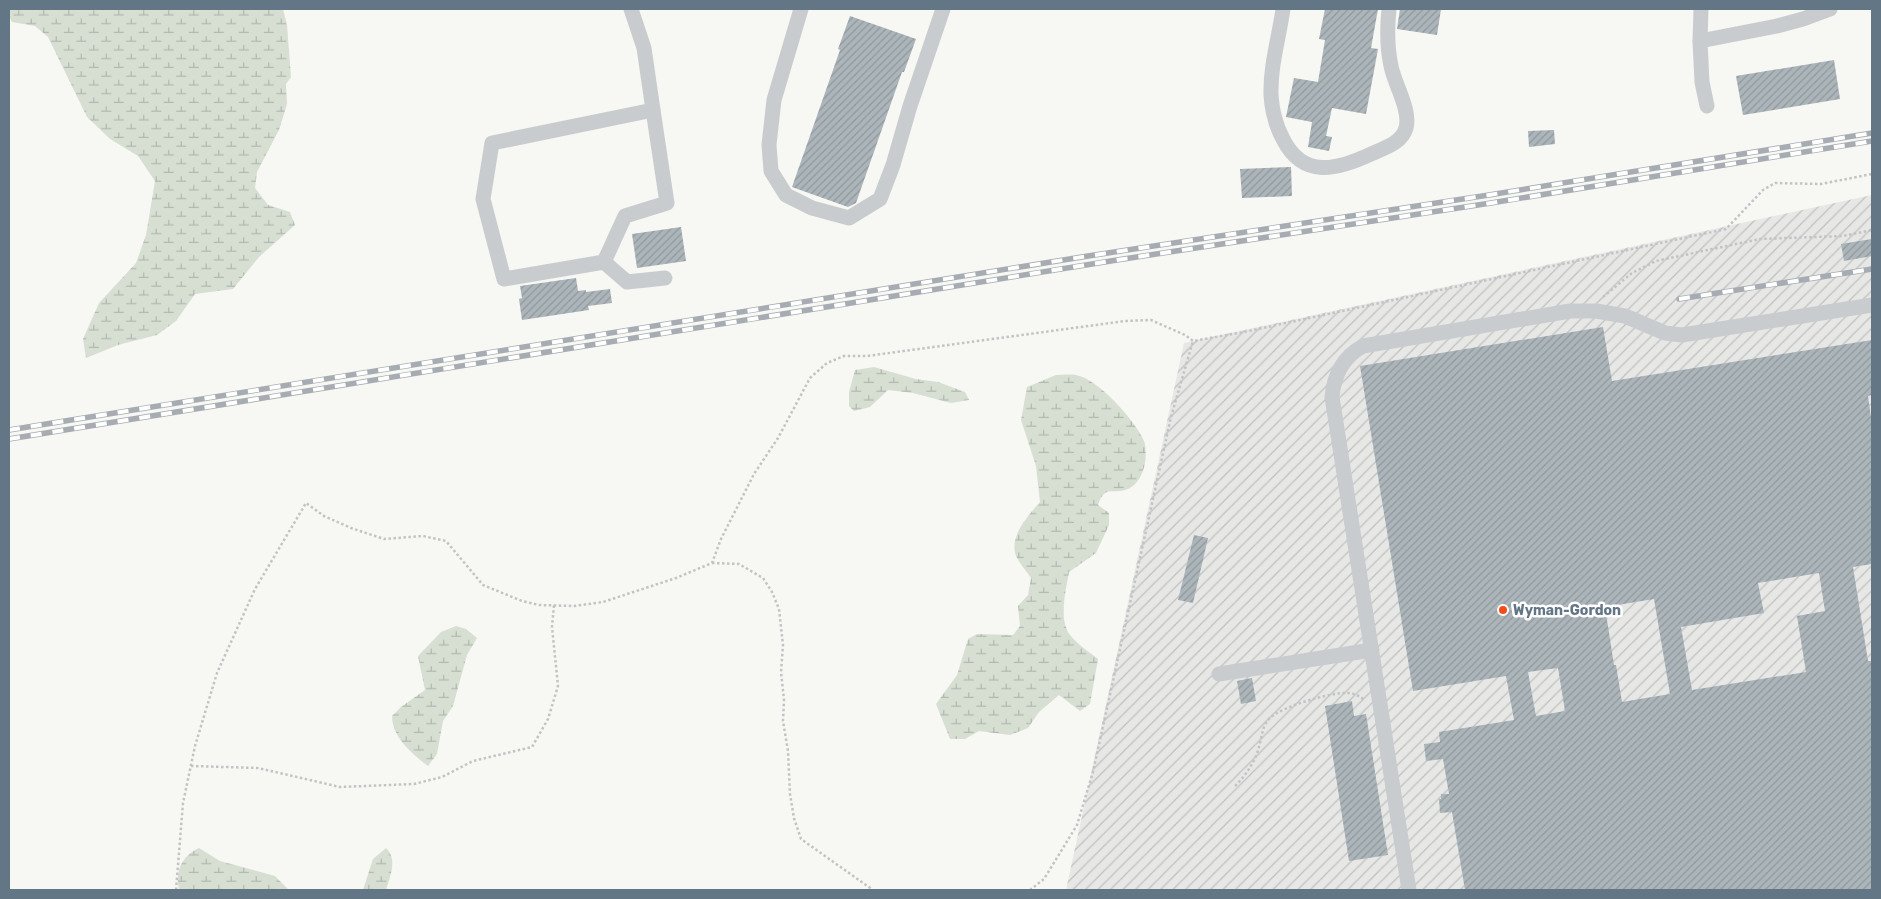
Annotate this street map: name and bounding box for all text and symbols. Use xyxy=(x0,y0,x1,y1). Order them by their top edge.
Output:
place label: Wyman-Gordon xyxy=(1513,602,1621,619)
marker: Wyman-Gordon xyxy=(1497,604,1509,616)

